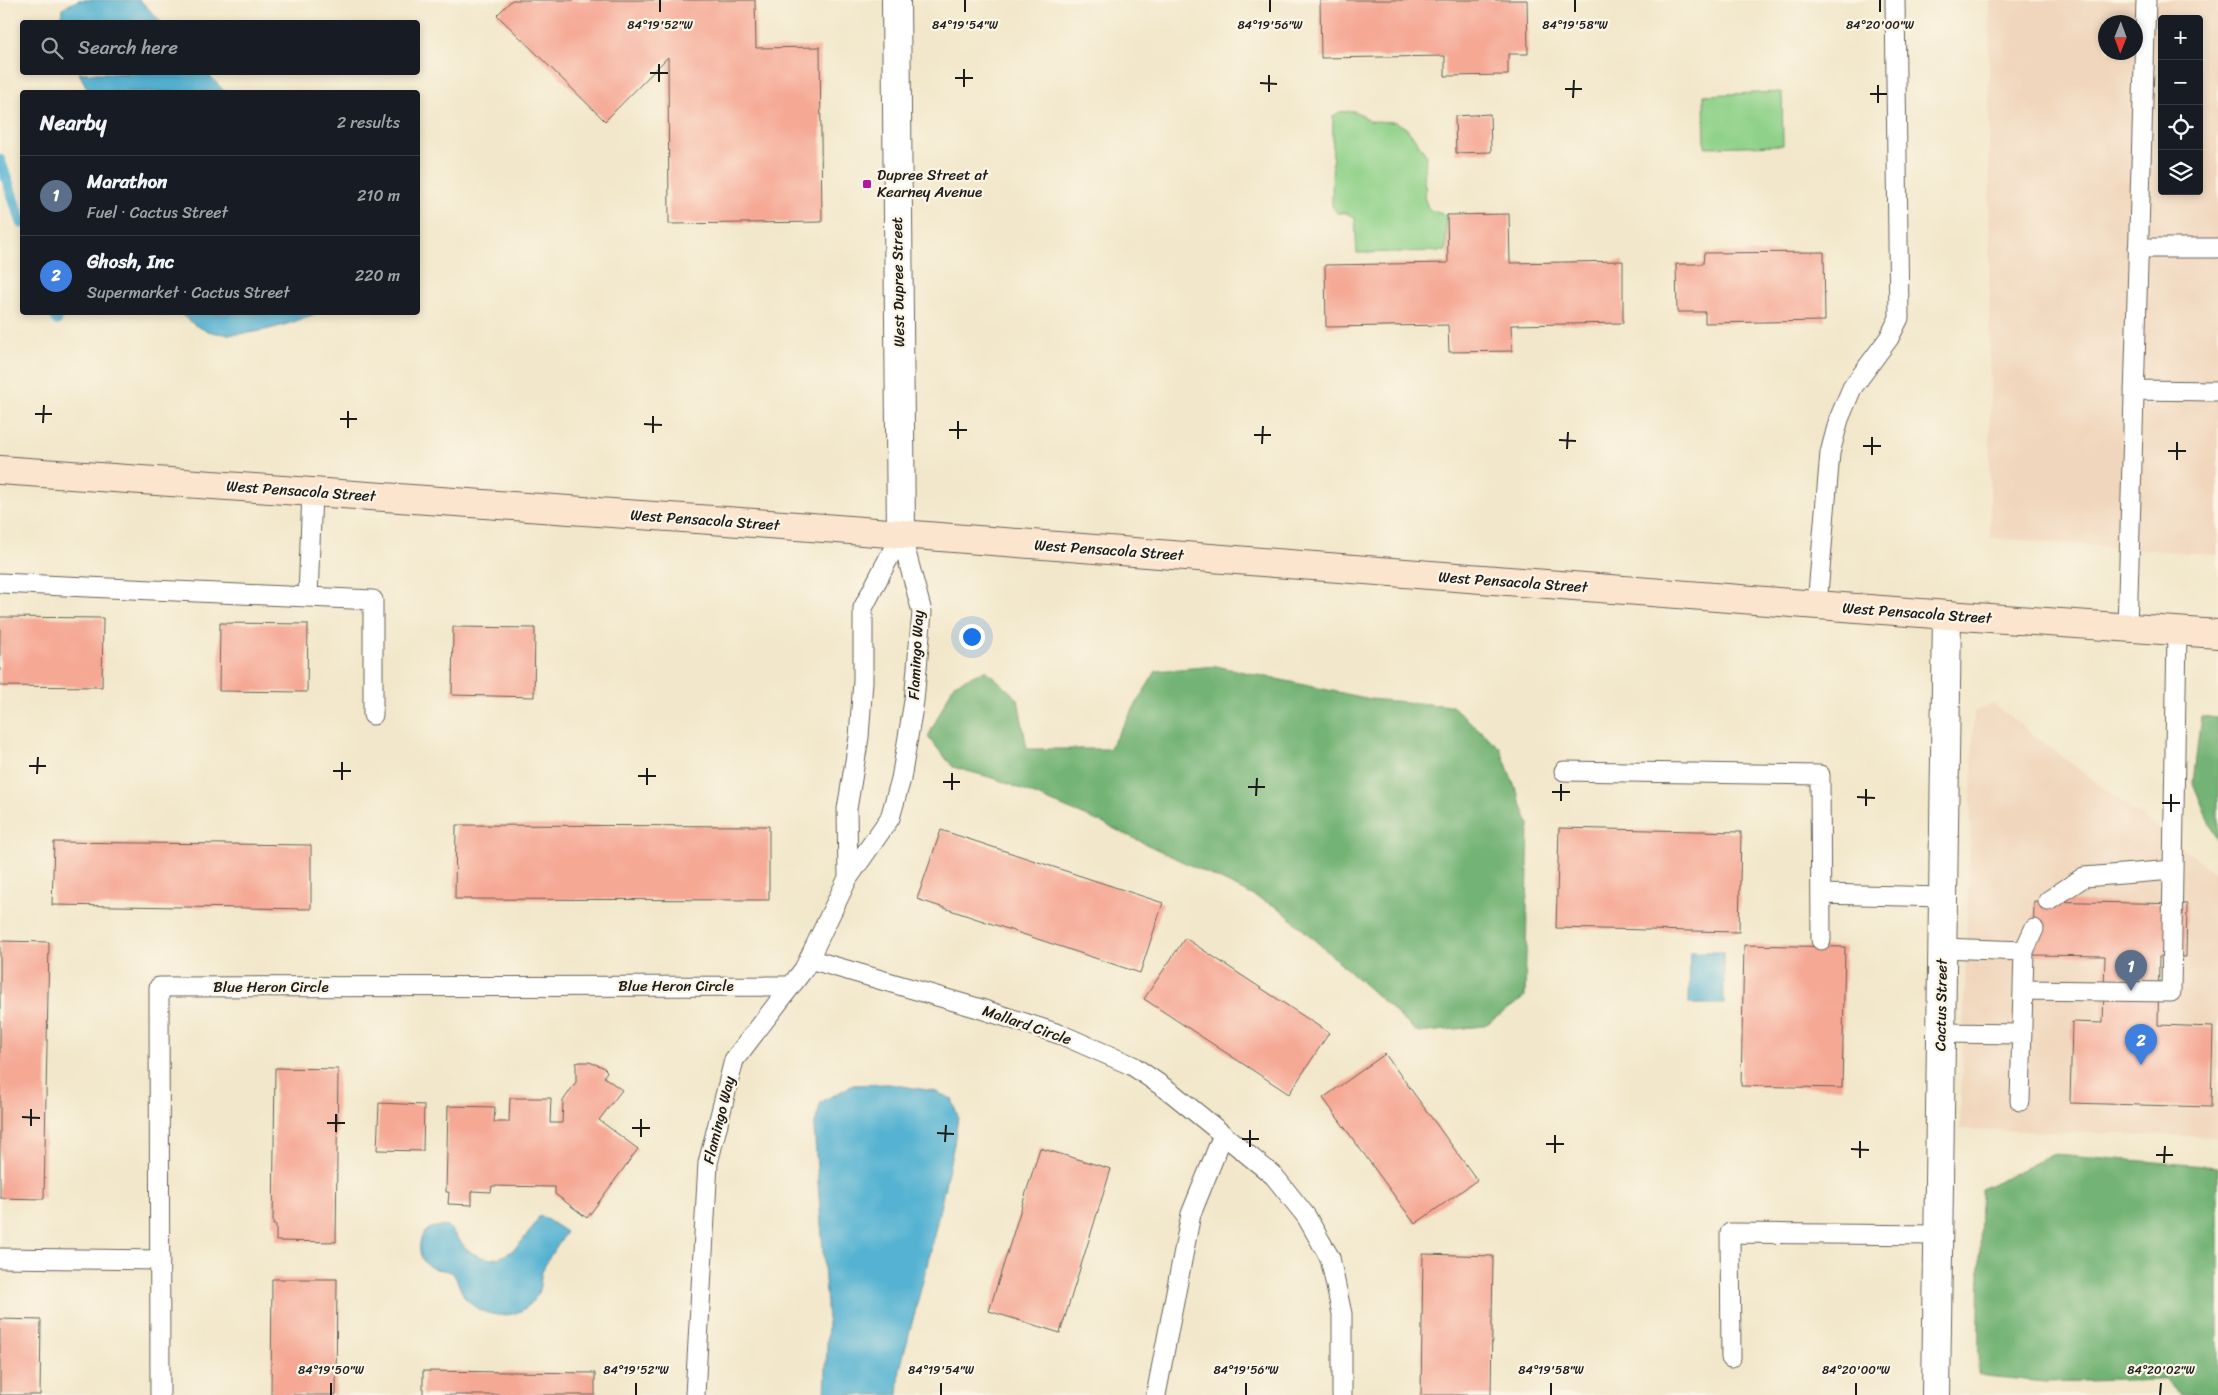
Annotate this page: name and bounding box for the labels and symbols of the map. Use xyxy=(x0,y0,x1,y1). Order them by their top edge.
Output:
text: 84°19'52"W xyxy=(627,14,693,36)
text: 84°19'54"W xyxy=(932,14,999,36)
text: 84°19'56"W xyxy=(1237,14,1303,36)
text: 84°19'58"W xyxy=(1542,14,1609,36)
text: 84°20'00"W xyxy=(1846,14,1915,36)
north arrow xyxy=(2098,15,2143,60)
place label: Dupree Street at Kearney Avenue xyxy=(877,162,989,205)
marker: Dupree Street at Kearney Avenue xyxy=(861,178,873,190)
street label: West Dupree Street xyxy=(884,216,912,347)
street label: West Pensacola Street xyxy=(225,473,377,509)
street label: West Pensacola Street xyxy=(629,502,781,538)
street label: West Pensacola Street xyxy=(1033,532,1185,568)
street label: West Pensacola Street xyxy=(1437,564,1589,600)
street label: West Pensacola Street xyxy=(1841,595,1993,631)
street label: Flamingo Way xyxy=(901,609,931,700)
your location xyxy=(959,624,985,650)
pin: 1 xyxy=(2115,950,2147,991)
street label: Cactus Street xyxy=(1927,958,1955,1051)
street label: Blue Heron Circle xyxy=(618,973,734,999)
street label: Blue Heron Circle xyxy=(213,974,329,1000)
street label: Mallard Circle xyxy=(979,998,1075,1053)
pin: 2 xyxy=(2125,1024,2157,1065)
street label: Flamingo Way xyxy=(696,1073,742,1167)
text: 84°19'50"W xyxy=(298,1359,365,1381)
text: 84°19'52"W xyxy=(603,1359,669,1381)
text: 84°19'54"W xyxy=(908,1359,975,1381)
text: 84°19'56"W xyxy=(1213,1359,1279,1381)
text: 84°19'58"W xyxy=(1518,1359,1585,1381)
text: 84°20'00"W xyxy=(1822,1359,1891,1381)
text: 84°20'02"W xyxy=(2127,1359,2196,1381)

